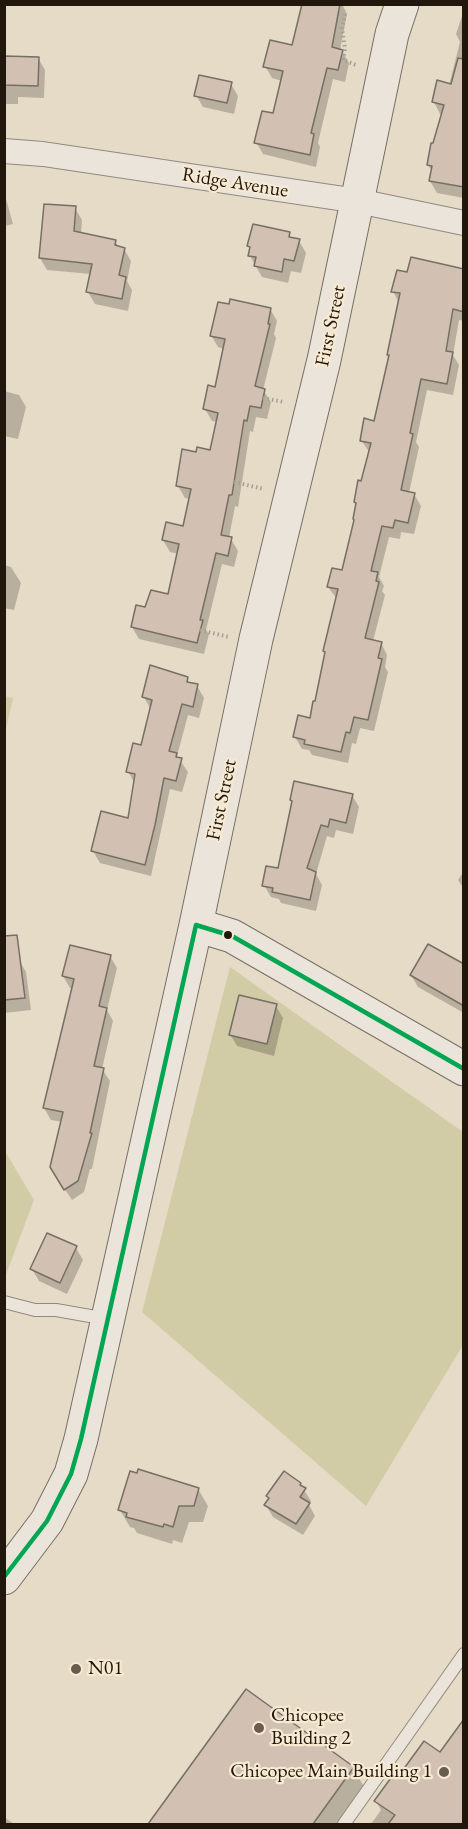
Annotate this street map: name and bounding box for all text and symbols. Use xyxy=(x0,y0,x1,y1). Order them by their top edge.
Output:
street label: Ridge Avenue xyxy=(180,163,290,203)
street label: First Street xyxy=(311,283,351,369)
street label: First Street xyxy=(202,757,242,843)
unlabelled marker xyxy=(222,929,234,941)
place label: N01 xyxy=(88,1657,123,1681)
marker: N01 xyxy=(69,1662,83,1676)
place label: Chicopee Building 2 xyxy=(271,1704,351,1751)
marker: Chicopee Building 2 xyxy=(252,1721,266,1735)
place label: Chicopee Main Building 1 xyxy=(230,1760,432,1784)
marker: Chicopee Main Building 1 xyxy=(437,1765,451,1779)

